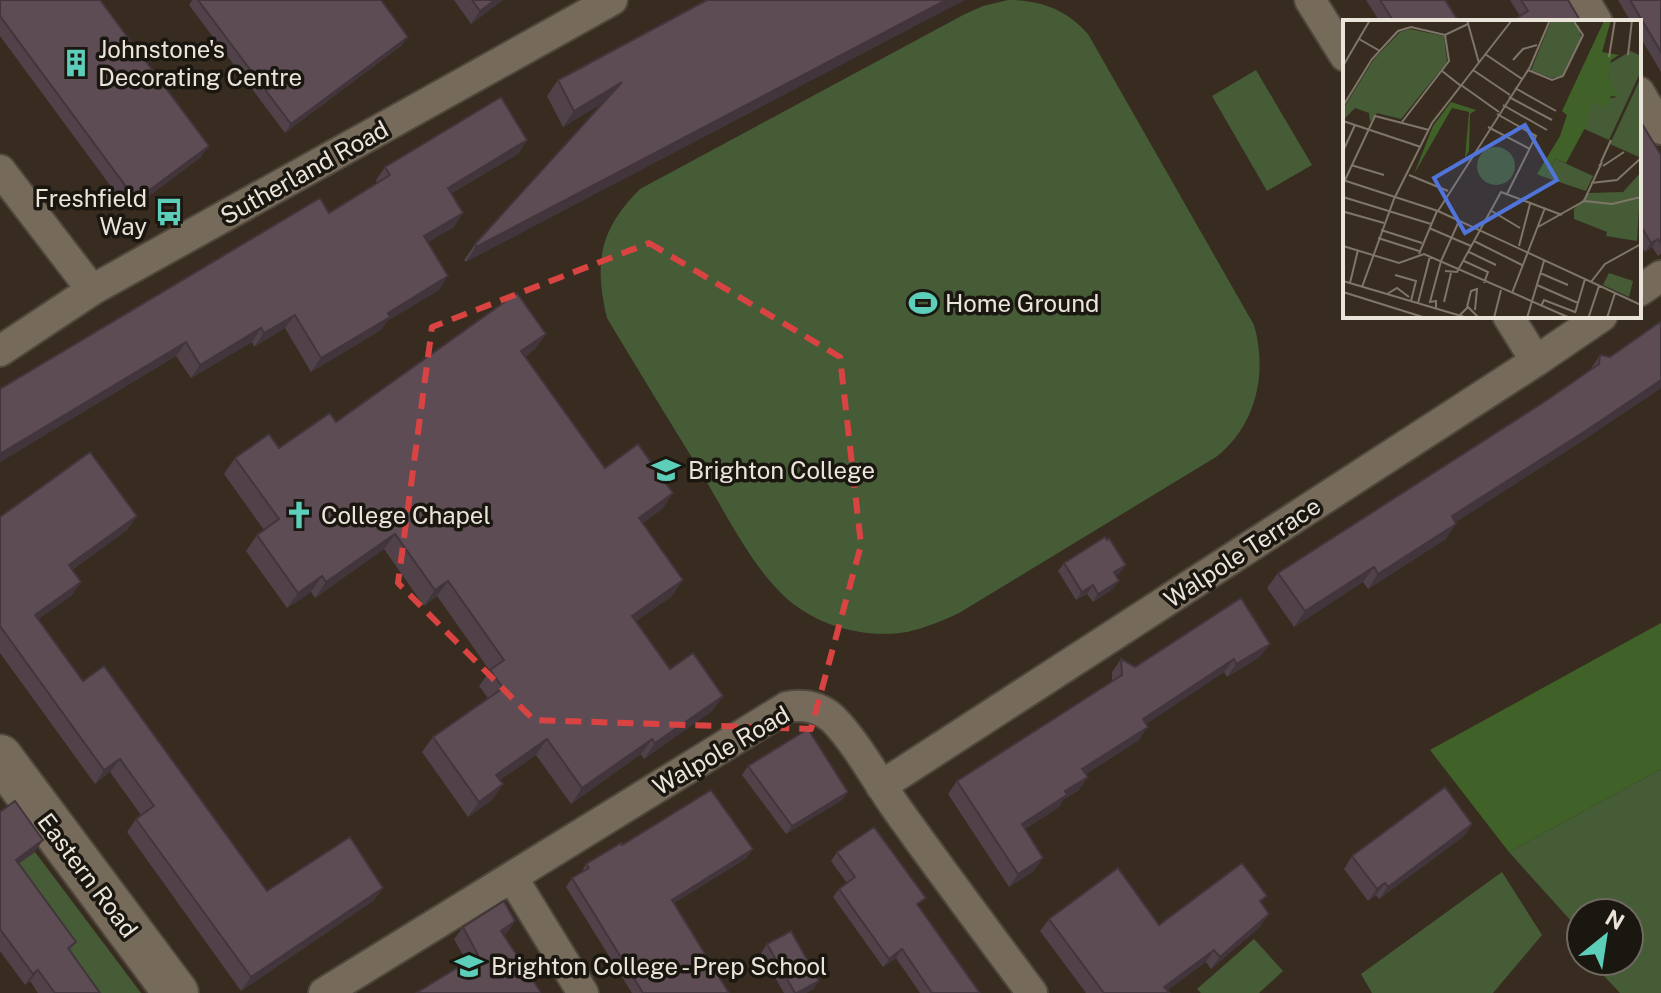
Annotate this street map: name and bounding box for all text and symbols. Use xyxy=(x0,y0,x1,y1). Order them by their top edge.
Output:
inset map xyxy=(1343,20,1641,318)
place label: Johnstone's Decorating Centre xyxy=(98,35,302,91)
building icon: Johnstone's Decorating Centre xyxy=(61,48,91,78)
street label: Sutherland Road xyxy=(215,114,393,230)
place label: Freshfield Way xyxy=(35,184,147,240)
bus stop icon: Freshfield Way xyxy=(154,197,184,227)
sports icon: Home Ground xyxy=(908,288,938,318)
place label: Home Ground xyxy=(945,289,1099,317)
school or university icon: Brighton College xyxy=(651,455,681,485)
place label: Brighton College xyxy=(688,456,875,484)
street label: Walpole Terrace xyxy=(1159,491,1325,613)
church icon: College Chapel xyxy=(284,500,314,530)
place label: College Chapel xyxy=(321,501,491,529)
street label: Walpole Road xyxy=(648,700,794,800)
street label: Eastern Road xyxy=(32,807,144,943)
north arrow xyxy=(1565,897,1645,977)
text: N xyxy=(1601,904,1629,935)
school or university icon: Brighton College - Prep School xyxy=(454,951,484,981)
place label: Brighton College - Prep School xyxy=(491,952,827,980)

